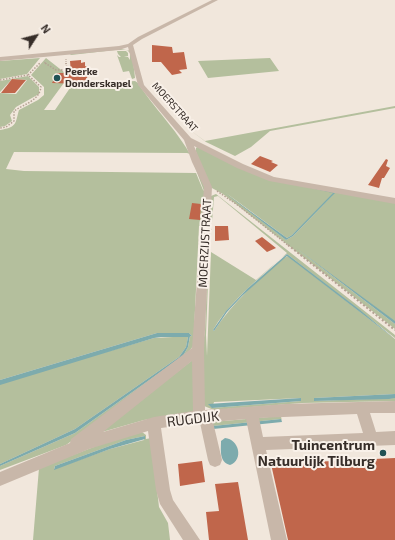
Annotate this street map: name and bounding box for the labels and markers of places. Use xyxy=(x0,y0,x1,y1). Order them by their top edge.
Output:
place label: Peerke Donderskapel xyxy=(65,66,131,90)
marker: Peerke Donderskapel xyxy=(52,73,62,83)
place label: Tuincentrum Natuurlijk Tilburg xyxy=(258,437,375,470)
marker: Tuincentrum Natuurlijk Tilburg xyxy=(378,448,388,458)

